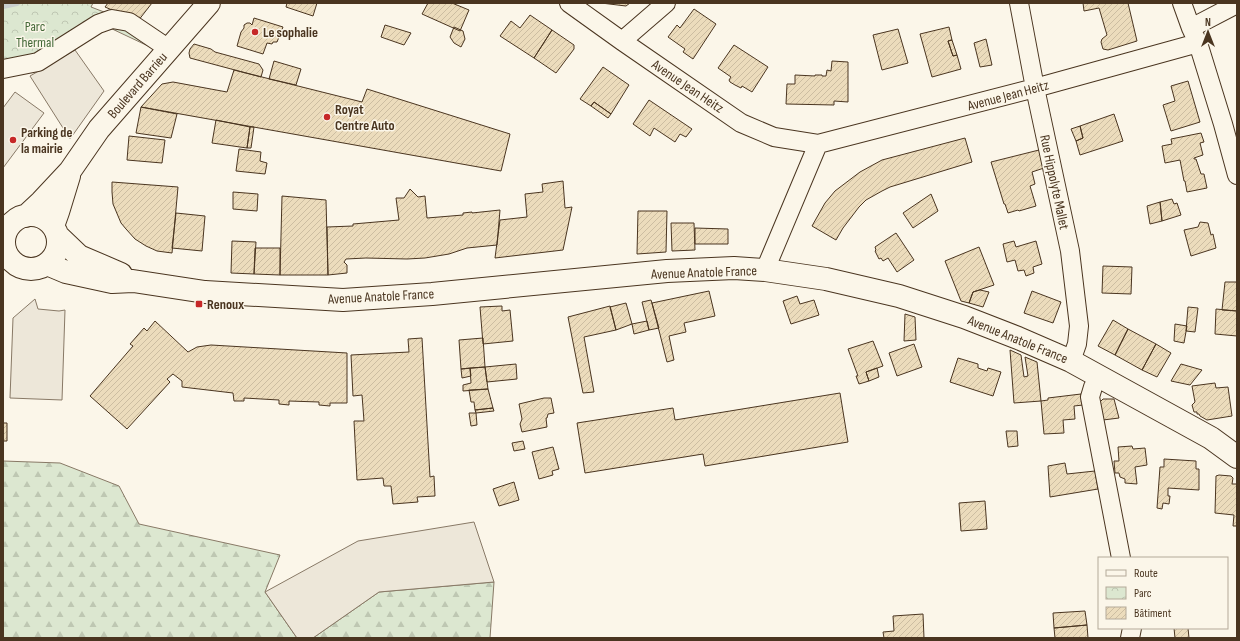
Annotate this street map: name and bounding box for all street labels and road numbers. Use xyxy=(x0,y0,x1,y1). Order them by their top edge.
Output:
street label: Boulevard Barrieu xyxy=(104,49,171,122)
street label: Avenue Jean Heitz xyxy=(648,56,727,117)
street label: Avenue Jean Heitz xyxy=(965,76,1051,115)
street label: Rue Hippolyte Mallet xyxy=(1036,133,1073,231)
street label: Avenue Anatole France xyxy=(650,262,757,283)
street label: Avenue Anatole France xyxy=(327,285,434,308)
street label: Avenue Anatole France xyxy=(964,311,1070,367)

